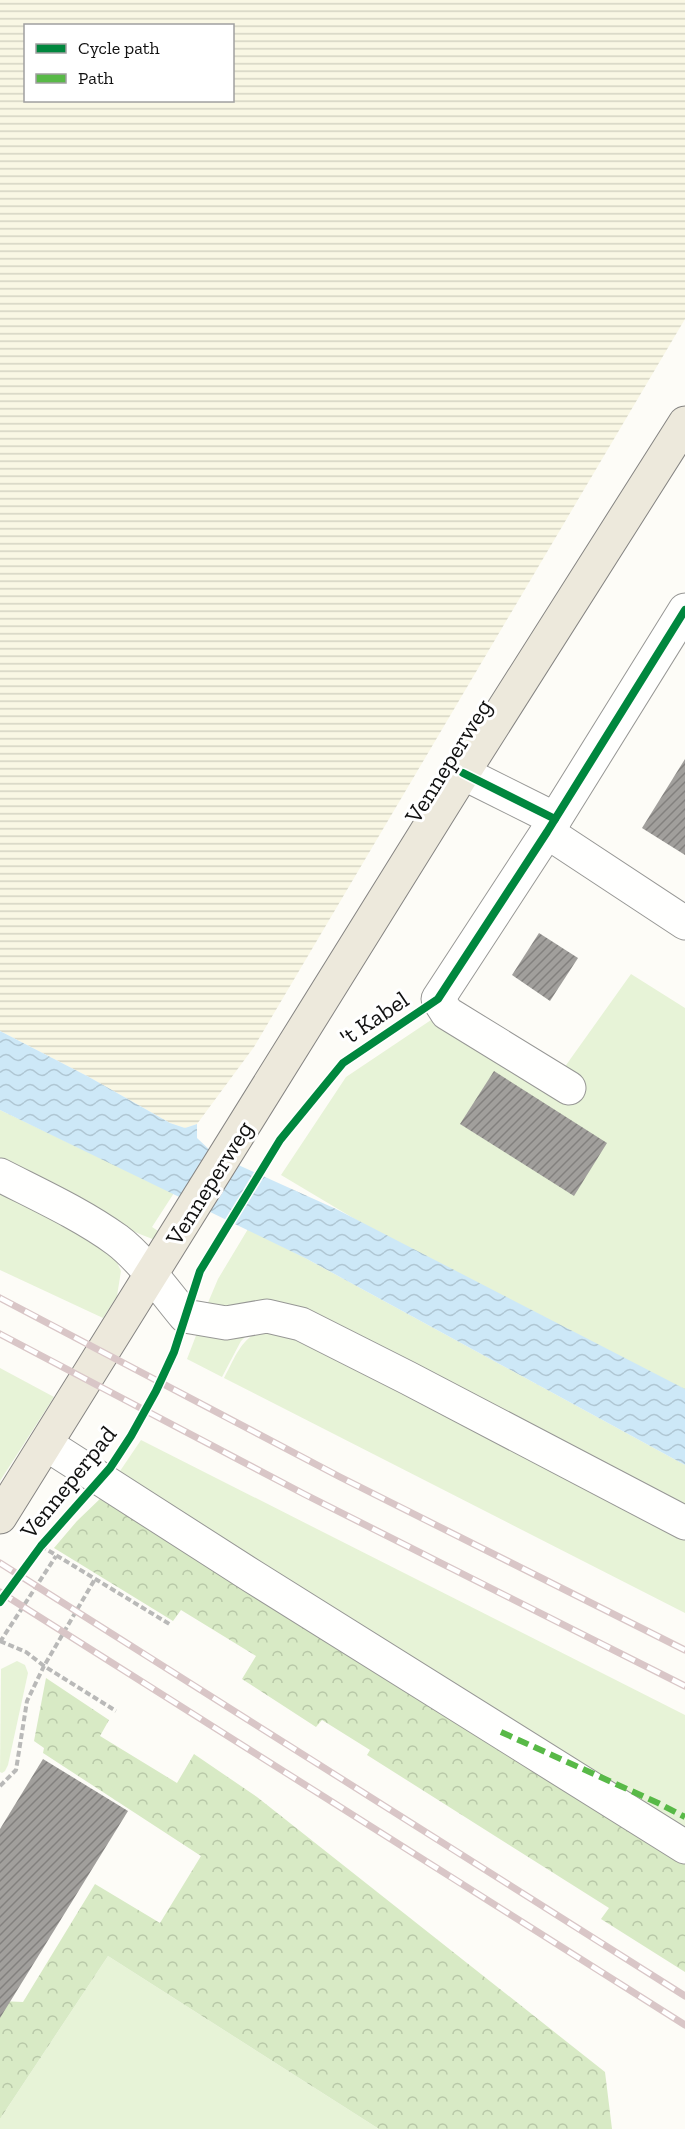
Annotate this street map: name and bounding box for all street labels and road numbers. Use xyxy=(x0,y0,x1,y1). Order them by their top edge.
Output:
street label: Venneperweg xyxy=(398,693,498,829)
street label: 't Kabel xyxy=(334,985,414,1051)
street label: Venneperweg xyxy=(159,1115,259,1251)
street label: Venneperpad xyxy=(13,1420,122,1545)

